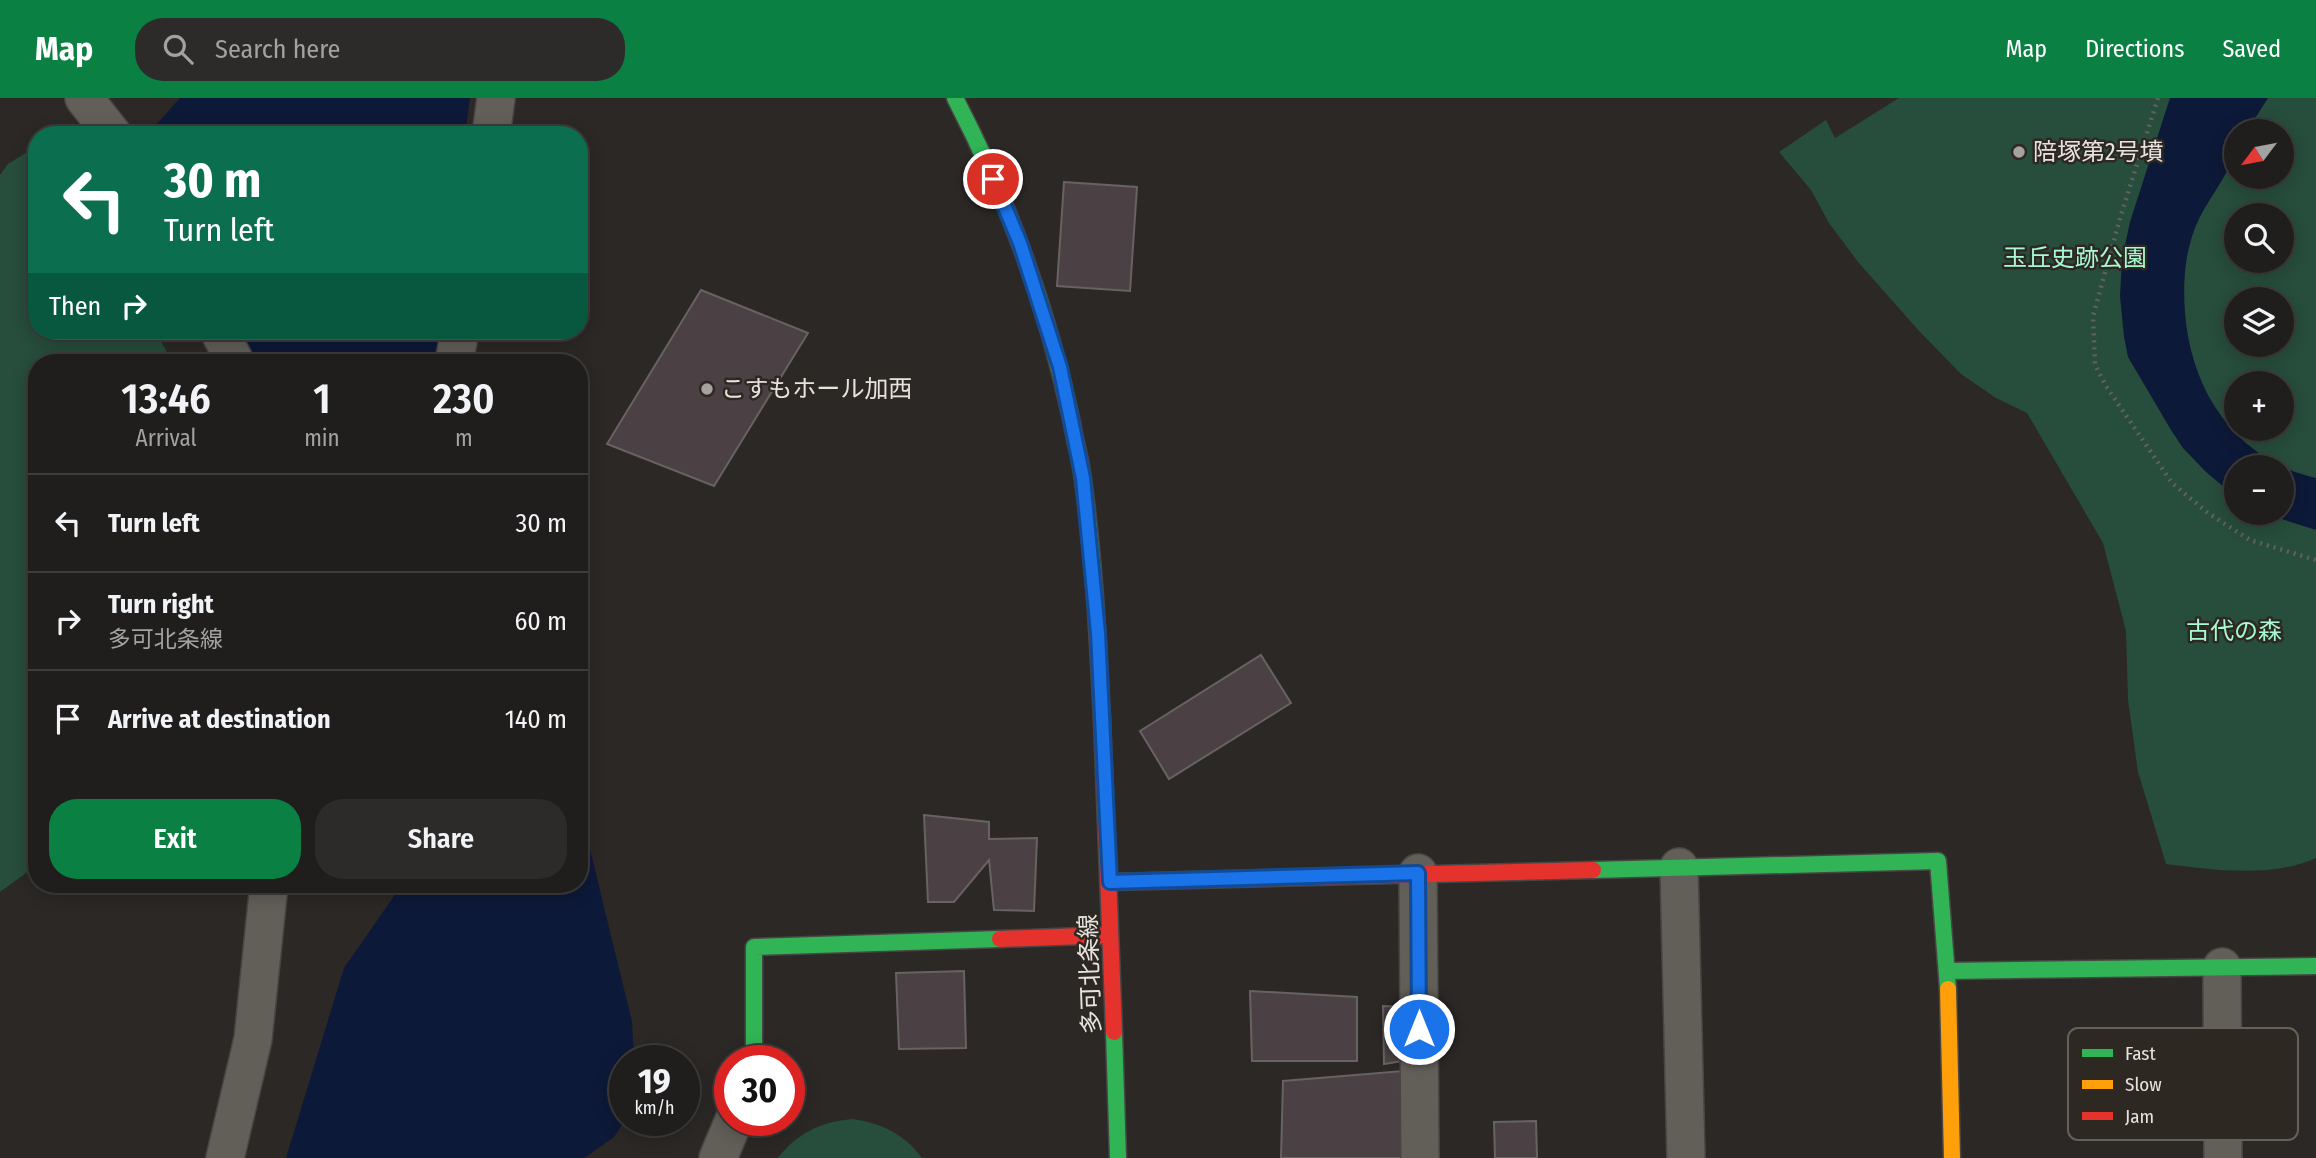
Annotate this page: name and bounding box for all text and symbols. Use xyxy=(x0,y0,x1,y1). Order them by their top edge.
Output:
search box xyxy=(135,18,625,81)
text: Map xyxy=(35,29,93,69)
icon: search xyxy=(159,30,197,68)
text: Search here xyxy=(215,34,340,65)
text: Map xyxy=(2006,35,2047,63)
text: Directions xyxy=(2085,35,2184,63)
text: Saved xyxy=(2222,35,2281,63)
north arrow xyxy=(2224,119,2294,189)
map controls xyxy=(2224,119,2294,525)
place label: 陪塚第2号墳 xyxy=(2033,138,2164,166)
marker: 陪塚第2号墳 xyxy=(2011,144,2027,160)
pin xyxy=(963,149,1023,209)
text: 30 m xyxy=(164,151,262,210)
icon: left xyxy=(49,154,140,245)
icon: arrive xyxy=(974,160,1012,198)
button: search xyxy=(2224,203,2294,273)
text: Turn left xyxy=(164,211,274,249)
park label: 玉丘史跡公園 xyxy=(2003,244,2147,272)
icon: right xyxy=(115,287,153,325)
button: layers xyxy=(2224,287,2294,357)
text: Then xyxy=(49,291,101,322)
button: + xyxy=(2224,371,2294,441)
text: 13:46 xyxy=(121,374,211,424)
text: 1 xyxy=(313,374,331,424)
text: 230 xyxy=(433,374,495,424)
place label: こすもホール加西 xyxy=(721,375,913,403)
marker: こすもホール加西 xyxy=(699,381,715,397)
text: Arrival xyxy=(136,424,197,452)
text: min xyxy=(304,424,340,452)
text: m xyxy=(455,424,473,452)
button: − xyxy=(2224,455,2294,525)
icon: left xyxy=(49,504,87,542)
text: Turn left xyxy=(108,508,200,539)
text: 30 m xyxy=(516,508,567,539)
text: Turn right xyxy=(108,589,214,620)
icon: right xyxy=(49,602,87,640)
text: 60 m xyxy=(514,606,567,637)
park label: 古代の森 xyxy=(2186,617,2282,645)
text: 多可北条線 xyxy=(108,625,223,653)
icon: arrive xyxy=(49,700,87,738)
text: Arrive at destination xyxy=(108,704,331,735)
text: 140 m xyxy=(505,704,567,735)
button: Exit xyxy=(49,799,301,879)
button: Share xyxy=(315,799,567,879)
street label: 多可北条線 xyxy=(1074,914,1106,1034)
position arrow xyxy=(1382,992,1456,1066)
legend xyxy=(2068,1028,2298,1140)
text: Fast xyxy=(2125,1042,2156,1065)
speed limit sign: 30 xyxy=(714,1045,805,1136)
text: 19 xyxy=(638,1060,671,1102)
text: Slow xyxy=(2125,1073,2162,1096)
text: km/h xyxy=(634,1097,675,1119)
text: Jam xyxy=(2125,1105,2154,1128)

